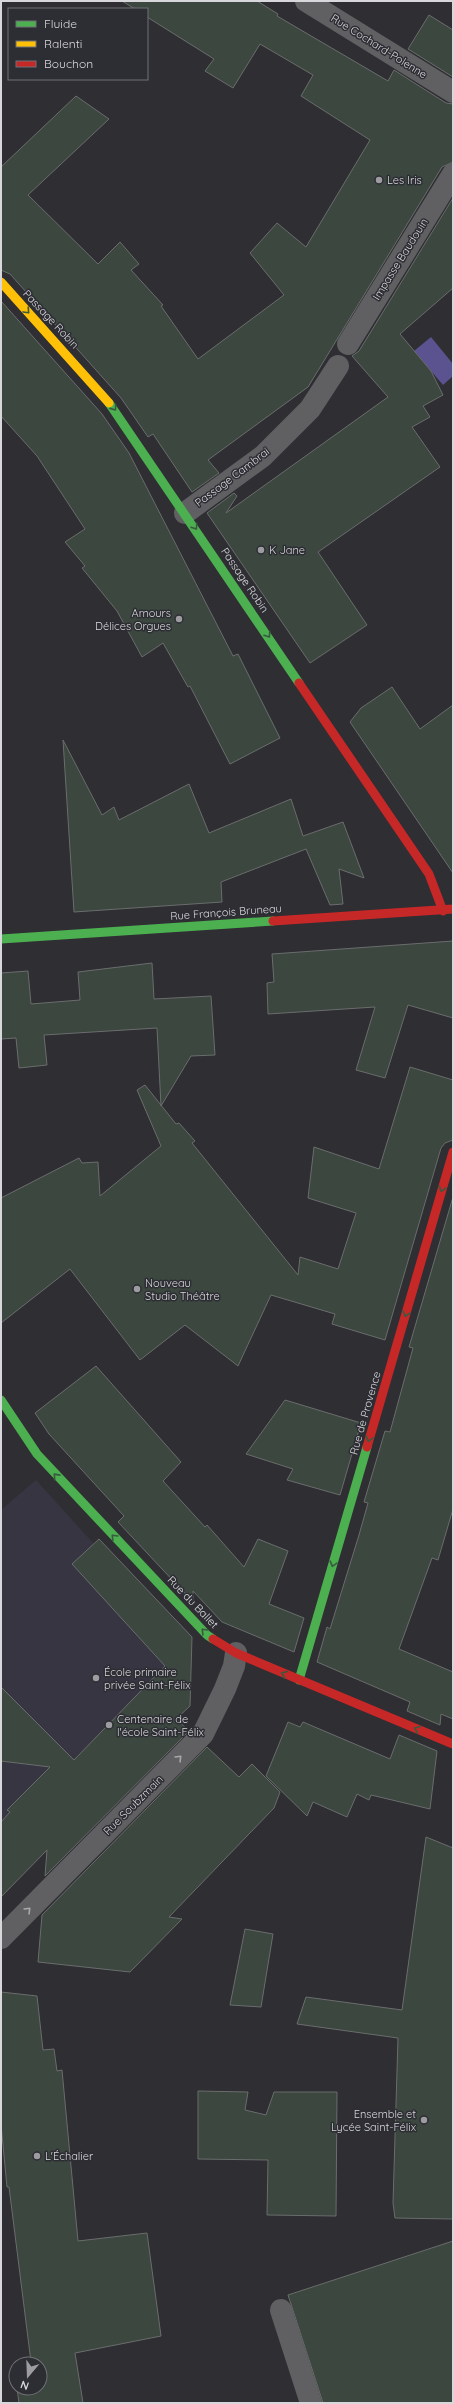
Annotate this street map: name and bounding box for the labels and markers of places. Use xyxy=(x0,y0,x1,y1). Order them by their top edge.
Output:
place label: Les Iris xyxy=(387,173,422,187)
marker: Les Iris xyxy=(374,175,384,185)
place label: K Jane xyxy=(269,543,305,557)
marker: K Jane xyxy=(256,545,266,555)
place label: Amours Délices Orgues xyxy=(95,606,171,633)
marker: Amours Délices Orgues xyxy=(174,614,184,624)
place label: Nouveau Studio Théâtre xyxy=(145,1276,220,1303)
marker: Nouveau Studio Théâtre xyxy=(132,1284,142,1294)
place label: École primaire privée Saint-Félix xyxy=(104,1665,191,1692)
marker: École primaire privée Saint-Félix xyxy=(91,1673,101,1683)
place label: Centenaire de l'école Saint-Félix xyxy=(117,1712,204,1739)
marker: Centenaire de l'école Saint-Félix xyxy=(104,1720,114,1730)
place label: Ensemble et Lycée Saint-Félix xyxy=(331,2107,416,2134)
marker: Ensemble et Lycée Saint-Félix xyxy=(419,2115,429,2125)
place label: L'Échalier xyxy=(45,2149,94,2163)
marker: L'Échalier xyxy=(32,2151,42,2161)

